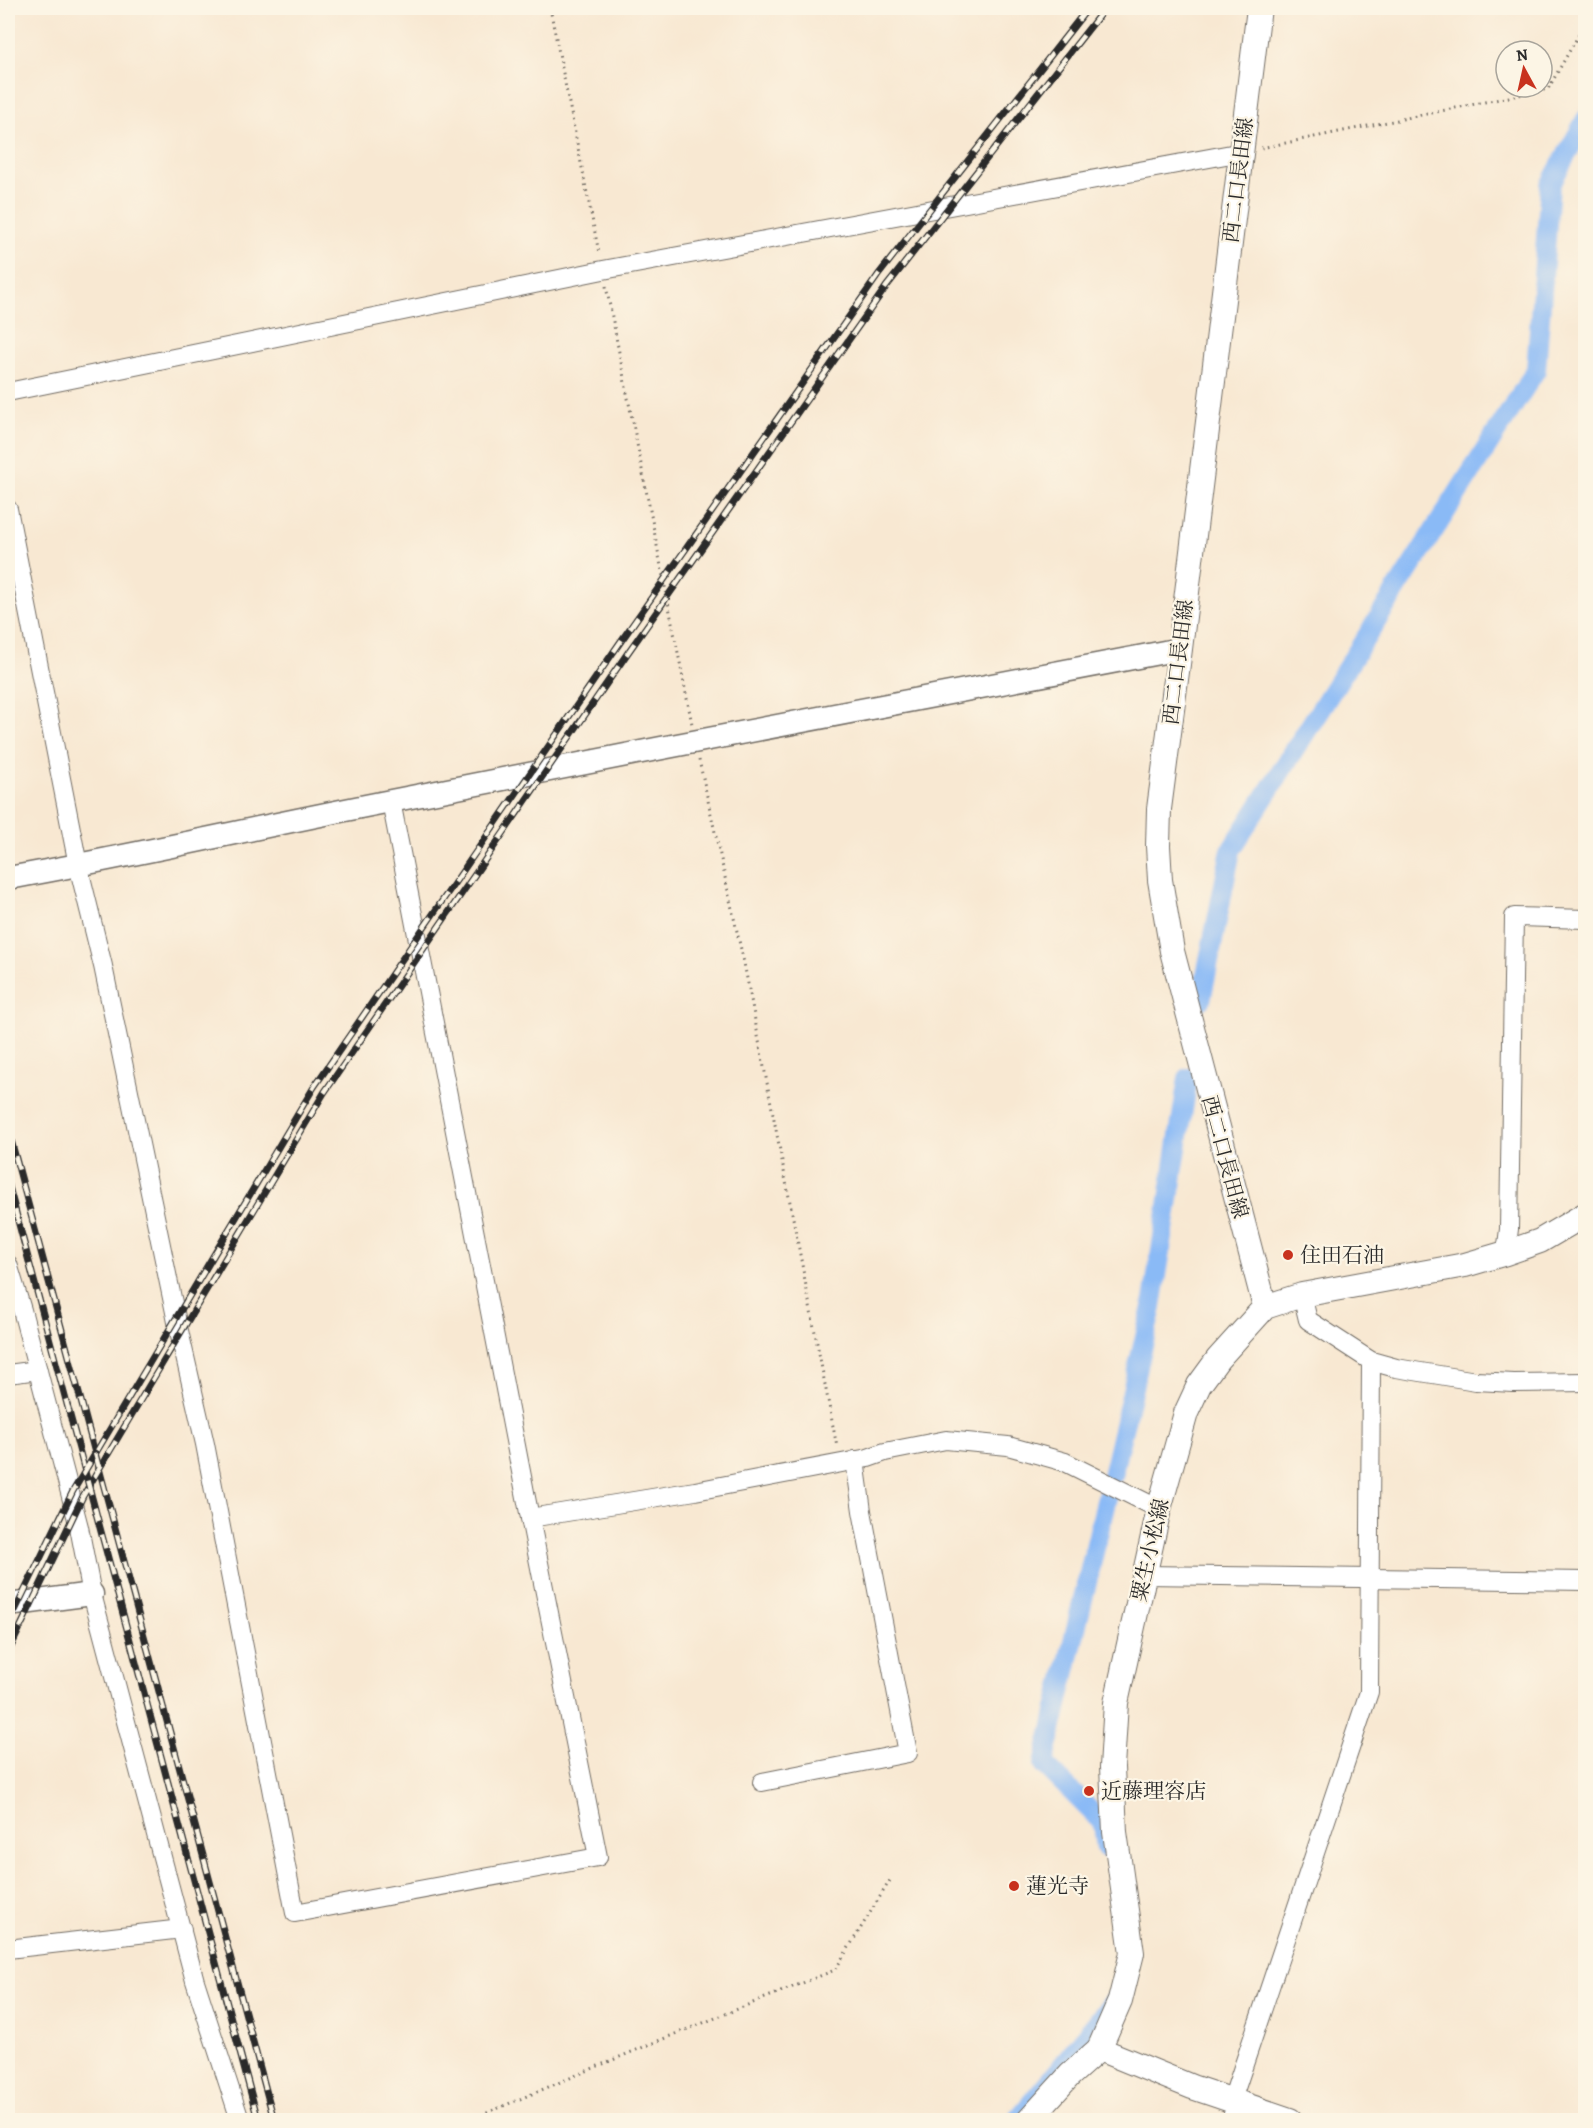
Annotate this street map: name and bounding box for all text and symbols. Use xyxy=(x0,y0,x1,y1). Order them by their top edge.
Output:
north arrow xyxy=(1494,39,1554,99)
text: N xyxy=(1515,43,1530,67)
street label: 西二口長田線 xyxy=(1216,116,1260,244)
street label: 西二口長田線 xyxy=(1156,598,1200,726)
street label: 西二口長田線 xyxy=(1195,1093,1255,1221)
place label: 住田石油 xyxy=(1300,1241,1384,1269)
marker: 住田石油 xyxy=(1281,1248,1295,1262)
street label: 粟生小松線 xyxy=(1125,1496,1175,1604)
place label: 近藤理容店 xyxy=(1101,1777,1206,1805)
marker: 近藤理容店 xyxy=(1082,1784,1096,1798)
place label: 蓮光寺 xyxy=(1026,1872,1089,1900)
marker: 蓮光寺 xyxy=(1007,1879,1021,1893)

